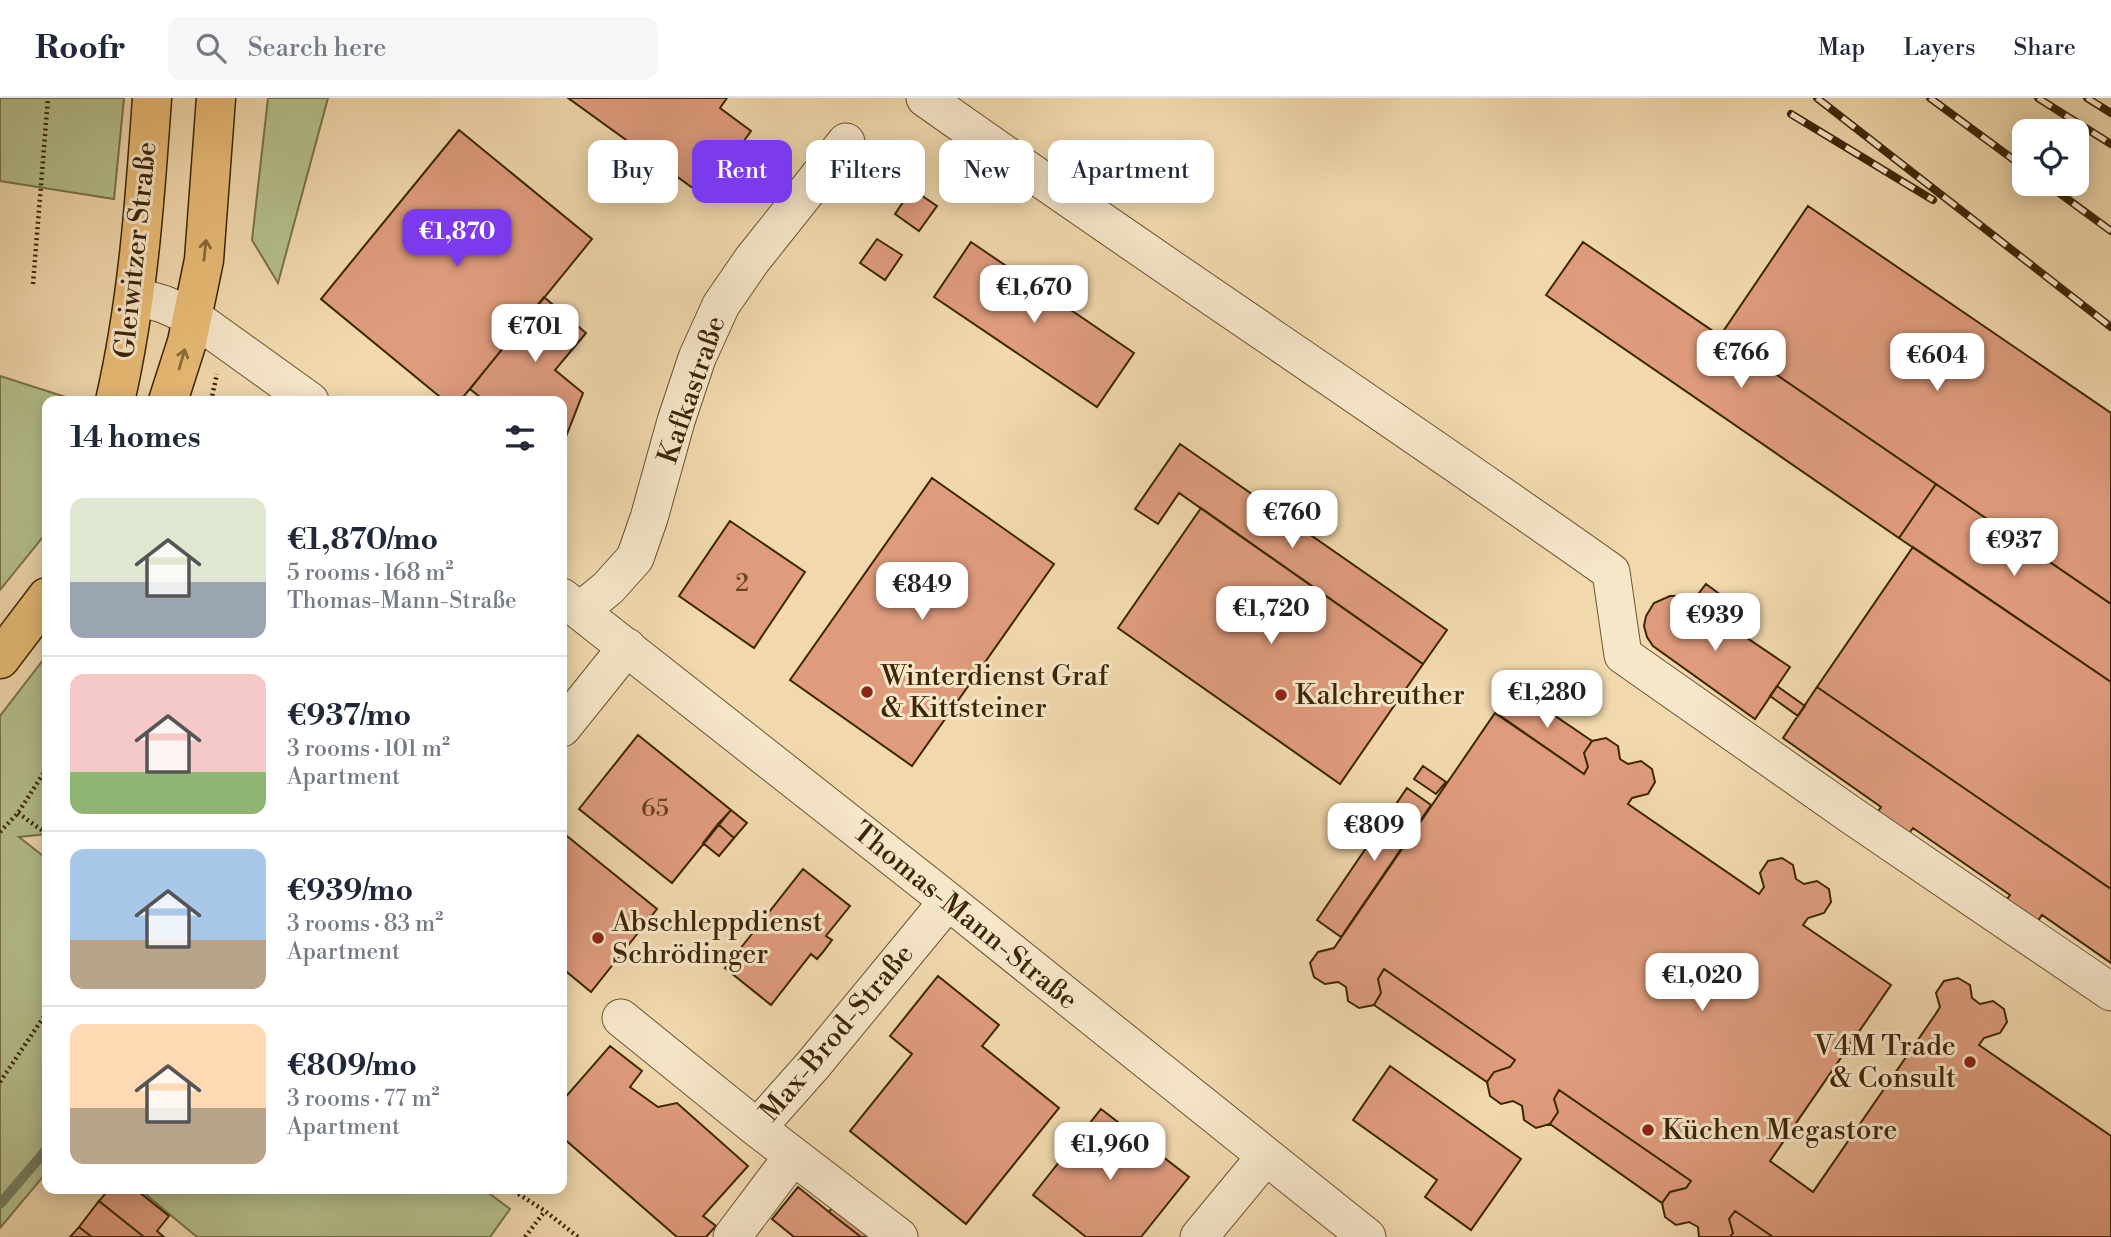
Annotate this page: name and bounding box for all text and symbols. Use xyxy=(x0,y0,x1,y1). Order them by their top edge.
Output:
search box xyxy=(168,17,658,80)
text: Roofr xyxy=(35,28,126,69)
icon: search xyxy=(192,29,230,67)
text: Search here xyxy=(248,32,386,64)
text: Map xyxy=(1818,33,1865,63)
text: Layers xyxy=(1903,33,1975,63)
text: Share xyxy=(2013,33,2076,63)
map controls xyxy=(2012,119,2089,196)
button: locate xyxy=(2012,119,2089,196)
street label: Gleiwitzer Straße xyxy=(107,140,165,360)
chip: Buy xyxy=(588,140,678,203)
chip: Rent xyxy=(692,140,792,203)
chip: Filters xyxy=(806,140,925,203)
chip: New xyxy=(939,140,1034,203)
chip: Apartment xyxy=(1048,140,1214,203)
pin: €1,870 xyxy=(400,209,514,269)
text: €1,870 xyxy=(418,218,496,246)
one-way arrow xyxy=(198,239,211,262)
pin: €1,670 xyxy=(977,266,1091,325)
text: €1,670 xyxy=(996,274,1072,302)
pin: €701 xyxy=(494,304,576,364)
street label: Kafkastraße xyxy=(650,312,734,468)
text: €701 xyxy=(508,313,562,341)
pin: €766 xyxy=(1700,330,1782,390)
pin: €604 xyxy=(1896,334,1978,393)
text: €766 xyxy=(1713,339,1769,367)
text: €604 xyxy=(1906,342,1968,370)
one-way arrow xyxy=(176,348,189,371)
text: 14 homes xyxy=(70,419,201,457)
icon: filters xyxy=(501,419,539,457)
pin: €760 xyxy=(1251,490,1333,550)
text: €760 xyxy=(1263,499,1321,527)
pin: €937 xyxy=(1973,518,2055,578)
text: €1,870/mo xyxy=(287,521,438,559)
icon: home xyxy=(126,526,210,610)
text: €937 xyxy=(1986,527,2042,555)
text: 5 rooms · 168 m² xyxy=(287,559,454,587)
pin: €849 xyxy=(881,562,963,622)
house number: 2 xyxy=(735,569,749,599)
text: €849 xyxy=(892,571,952,599)
text: Thomas-Mann-Straße xyxy=(287,587,517,615)
pin: €1,720 xyxy=(1214,587,1328,646)
pin: €939 xyxy=(1674,594,1756,653)
text: €1,720 xyxy=(1232,595,1310,623)
text: €939 xyxy=(1686,602,1744,630)
place label: Winterdienst Graf & Kittsteiner xyxy=(880,659,1110,726)
pin: €1,280 xyxy=(1490,670,1604,730)
place label: Kalchreuther xyxy=(1295,678,1465,713)
text: €1,280 xyxy=(1507,679,1587,707)
marker: Winterdienst Graf & Kittsteiner xyxy=(859,684,875,700)
marker: Kalchreuther xyxy=(1273,687,1289,703)
text: €937/mo xyxy=(287,697,411,735)
icon: home xyxy=(126,702,210,786)
text: 3 rooms · 101 m² xyxy=(287,735,450,763)
text: Apartment xyxy=(287,763,400,791)
house number: 65 xyxy=(641,794,669,824)
pin: €809 xyxy=(1333,804,1415,863)
text: €809 xyxy=(1344,812,1404,840)
street label: Thomas-Mann-Straße xyxy=(845,814,1085,1018)
text: €939/mo xyxy=(287,872,413,910)
icon: home xyxy=(126,877,210,961)
place label: Abschleppdienst Schrödinger xyxy=(611,905,823,972)
text: 3 rooms · 83 m² xyxy=(287,910,443,938)
marker: Abschleppdienst Schrödinger xyxy=(590,930,606,946)
street label: Max-Brod-Straße xyxy=(753,937,921,1129)
text: Apartment xyxy=(287,938,400,966)
pin: €1,020 xyxy=(1645,954,1759,1013)
text: €1,020 xyxy=(1662,962,1742,990)
place label: V4M Trade & Consult xyxy=(1813,1029,1956,1096)
text: €809/mo xyxy=(287,1047,417,1085)
icon: home xyxy=(126,1052,210,1136)
marker: V4M Trade & Consult xyxy=(1962,1054,1978,1070)
text: 3 rooms · 77 m² xyxy=(287,1085,440,1113)
text: Apartment xyxy=(287,1113,400,1141)
place label: Küchen Megastore xyxy=(1662,1113,1897,1148)
pin: €1,960 xyxy=(1053,1122,1167,1182)
marker: Küchen Megastore xyxy=(1640,1122,1656,1138)
text: €1,960 xyxy=(1070,1131,1150,1159)

